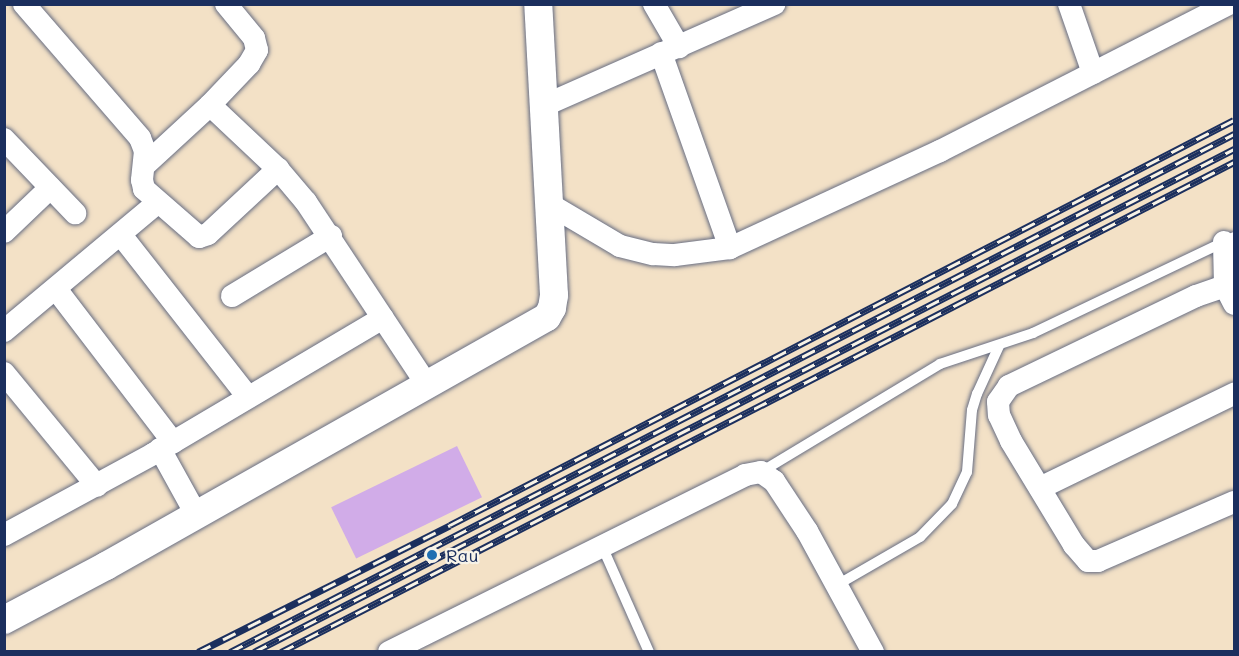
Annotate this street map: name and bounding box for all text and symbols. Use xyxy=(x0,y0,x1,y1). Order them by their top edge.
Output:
place label: Rau xyxy=(446,544,479,566)
marker: Rau xyxy=(423,546,441,564)

